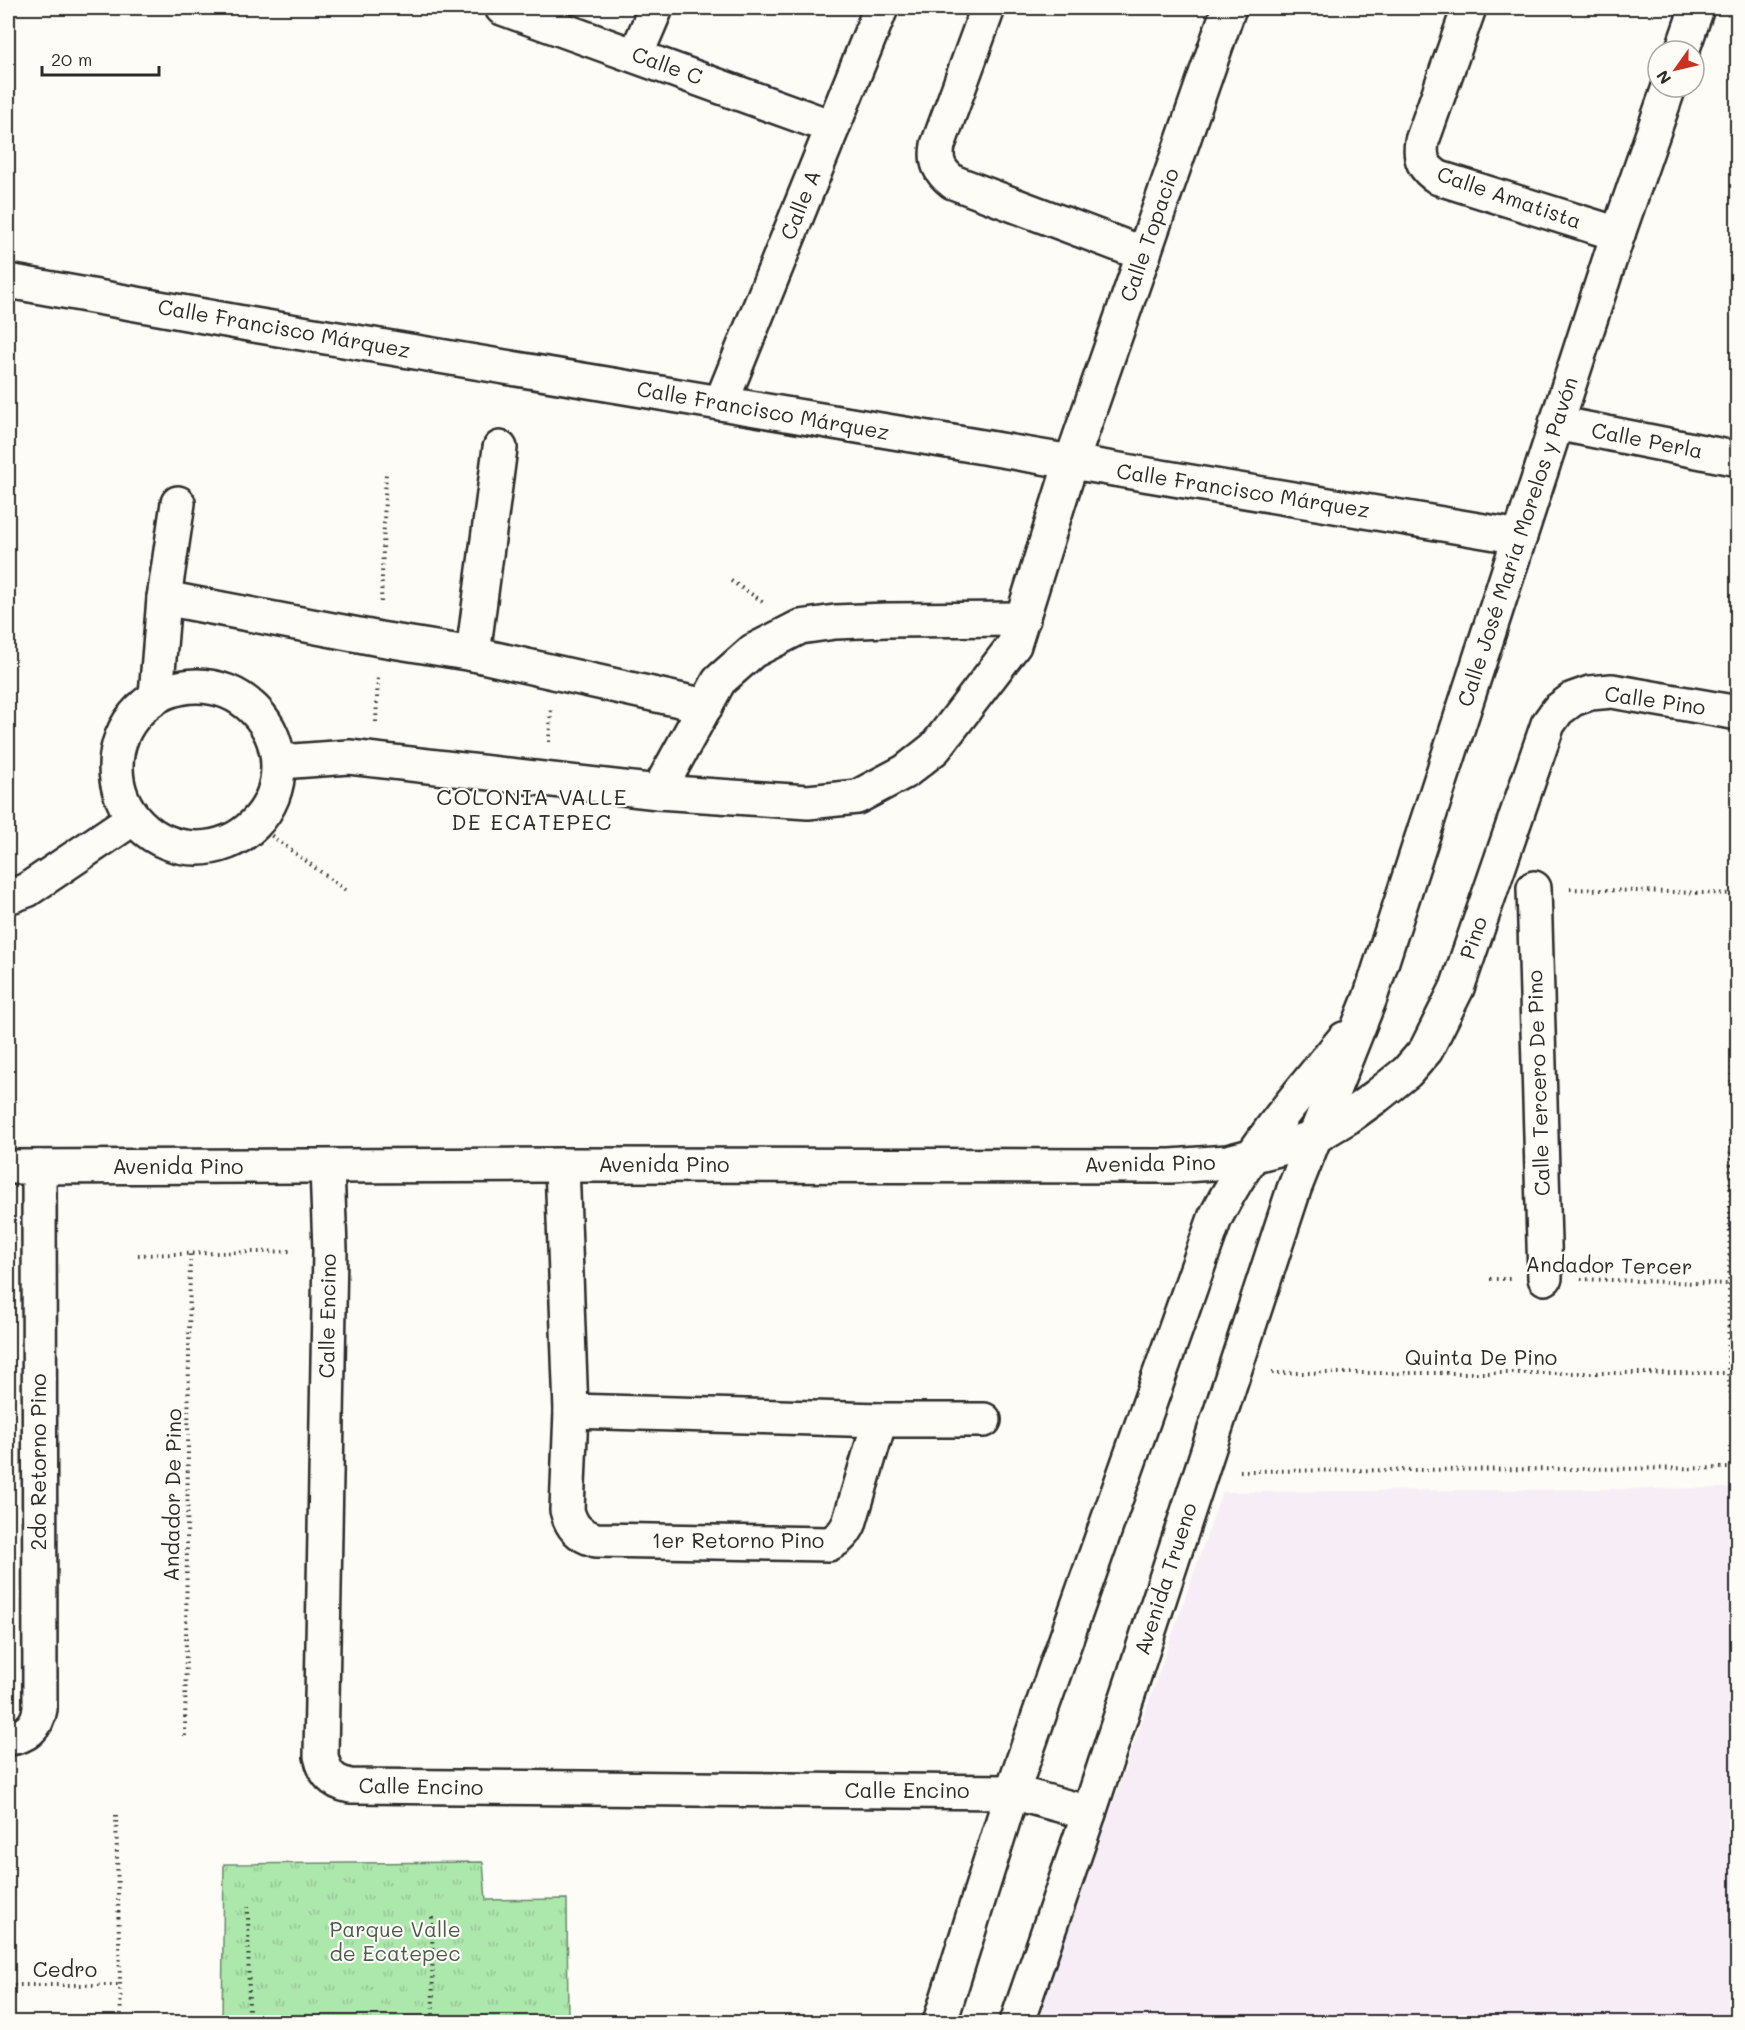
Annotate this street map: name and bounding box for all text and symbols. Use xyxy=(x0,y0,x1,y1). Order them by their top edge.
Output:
scale bar xyxy=(42,39,159,77)
street label: Calle C xyxy=(628,39,707,90)
north arrow xyxy=(1646,39,1706,99)
text: 20 m xyxy=(51,47,92,71)
text: N xyxy=(1651,67,1675,89)
street label: Calle Amatista xyxy=(1434,159,1585,234)
street label: Calle Topacio xyxy=(1113,164,1184,305)
street label: Calle A xyxy=(773,166,826,243)
street label: Calle Francisco Márquez xyxy=(156,292,413,363)
street label: Calle José María Morelos y Pavón xyxy=(1450,373,1583,710)
street label: Calle Francisco Márquez xyxy=(635,374,892,445)
street label: Calle Perla xyxy=(1589,415,1705,464)
street label: Calle Francisco Márquez xyxy=(1115,456,1372,523)
street label: Calle Pino xyxy=(1603,679,1707,720)
district label: COLONIA VALLE DE ECATEPEC xyxy=(436,782,628,836)
street label: Pino xyxy=(1453,913,1492,962)
street label: Calle Tercero De Pino xyxy=(1520,970,1555,1197)
street label: Avenida Pino xyxy=(1084,1148,1216,1177)
street label: Avenida Pino xyxy=(598,1150,730,1177)
street label: Avenida Pino xyxy=(112,1152,244,1179)
street label: Andador Tercer xyxy=(1525,1250,1693,1279)
street label: Calle Encino xyxy=(312,1253,341,1379)
street label: Quinta De Pino xyxy=(1405,1343,1557,1370)
street label: 2do Retorno Pino xyxy=(24,1373,51,1551)
street label: Andador De Pino xyxy=(156,1408,187,1582)
street label: Avenida Trueno xyxy=(1127,1499,1202,1658)
street label: 1er Retorno Pino xyxy=(652,1526,824,1553)
street label: Calle Encino xyxy=(358,1771,484,1800)
street label: Calle Encino xyxy=(845,1776,969,1803)
park label: Parque Valle de Ecatepec xyxy=(329,1915,461,1966)
street label: Cedro xyxy=(33,1955,97,1982)

